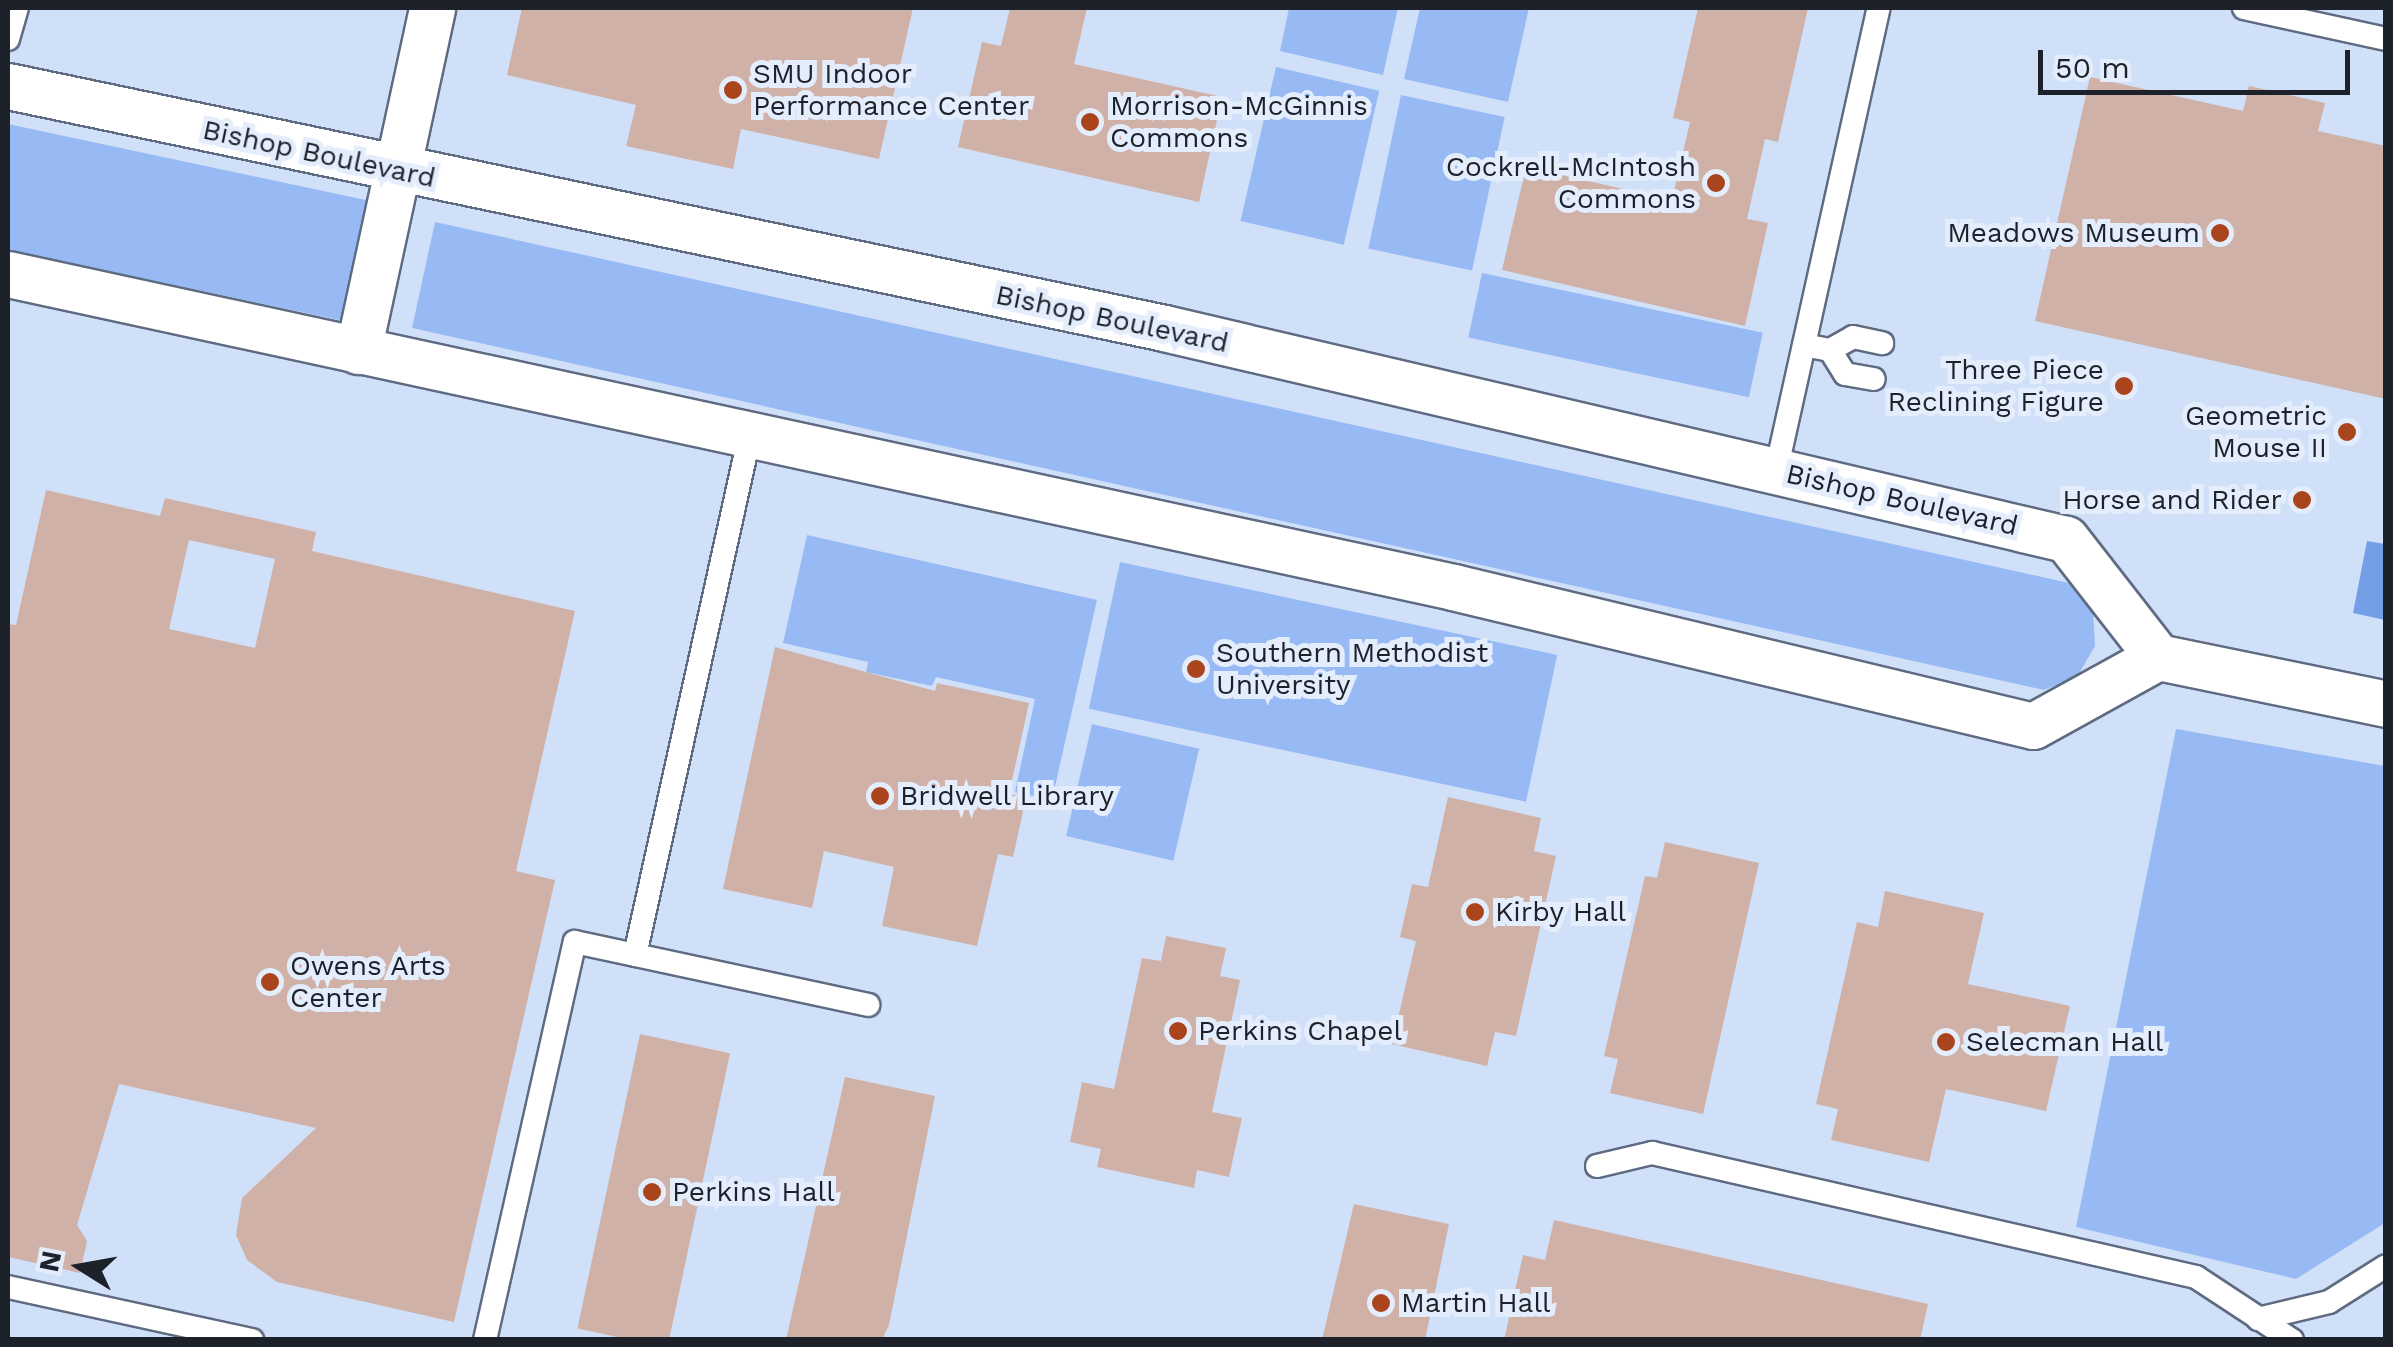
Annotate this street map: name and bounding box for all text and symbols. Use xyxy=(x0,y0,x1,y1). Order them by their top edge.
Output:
scale bar xyxy=(2043,30,2356,92)
text: 50 m xyxy=(2055,50,2130,85)
place label: SMU Indoor Performance Center xyxy=(753,57,1029,123)
marker: SMU Indoor Performance Center xyxy=(722,79,744,101)
place label: Morrison-McGinnis Commons xyxy=(1110,89,1368,155)
marker: Morrison-McGinnis Commons xyxy=(1079,111,1101,133)
street label: Bishop Boulevard xyxy=(200,113,438,195)
place label: Cockrell-McIntosh Commons xyxy=(1446,150,1696,216)
marker: Cockrell-McIntosh Commons xyxy=(1705,172,1727,194)
place label: Meadows Museum xyxy=(1947,216,2200,250)
marker: Meadows Museum xyxy=(2209,222,2231,244)
street label: Bishop Boulevard xyxy=(993,278,1231,360)
place label: Three Piece Reclining Figure xyxy=(1888,353,2104,419)
marker: Three Piece Reclining Figure xyxy=(2113,375,2135,397)
place label: Geometric Mouse II xyxy=(2185,399,2327,465)
marker: Geometric Mouse II xyxy=(2336,421,2358,443)
street label: Bishop Boulevard xyxy=(1783,457,2021,543)
place label: Horse and Rider xyxy=(2062,483,2282,517)
marker: Horse and Rider xyxy=(2291,489,2313,511)
place label: Southern Methodist University xyxy=(1216,636,1488,702)
marker: Southern Methodist University xyxy=(1185,658,1207,680)
place label: Bridwell Library xyxy=(900,779,1115,813)
marker: Bridwell Library xyxy=(869,785,891,807)
place label: Kirby Hall xyxy=(1495,895,1627,929)
marker: Kirby Hall xyxy=(1464,901,1486,923)
place label: Owens Arts Center xyxy=(290,949,447,1015)
marker: Owens Arts Center xyxy=(259,971,281,993)
place label: Perkins Chapel xyxy=(1198,1014,1402,1048)
marker: Perkins Chapel xyxy=(1167,1020,1189,1042)
place label: Selecman Hall xyxy=(1966,1025,2163,1059)
marker: Selecman Hall xyxy=(1935,1031,1957,1053)
place label: Perkins Hall xyxy=(672,1175,835,1209)
marker: Perkins Hall xyxy=(641,1181,663,1203)
north arrow xyxy=(30,1217,130,1317)
text: N xyxy=(32,1248,68,1275)
place label: Martin Hall xyxy=(1401,1286,1551,1320)
marker: Martin Hall xyxy=(1370,1292,1392,1314)

